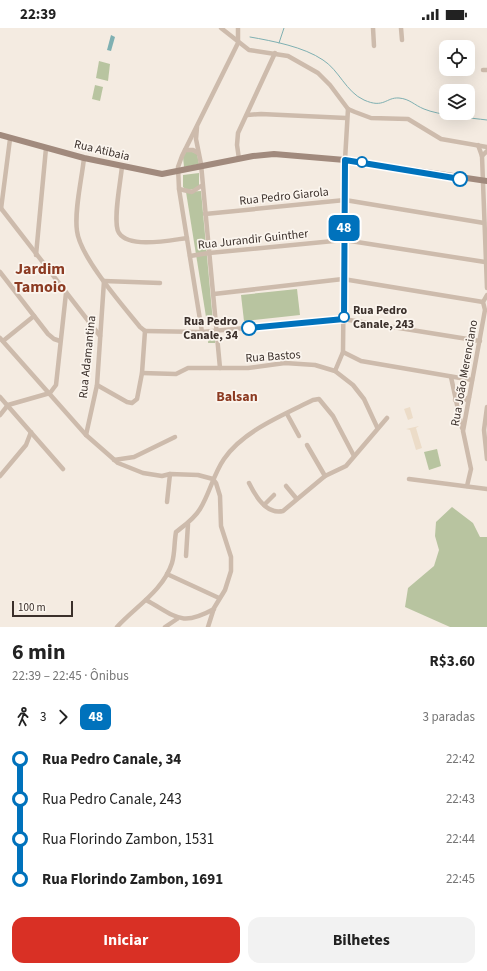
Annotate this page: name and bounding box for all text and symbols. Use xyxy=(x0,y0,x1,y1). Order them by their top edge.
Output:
text: 22:39 xyxy=(20,4,56,25)
map controls xyxy=(439,40,475,120)
button: locate xyxy=(439,40,475,76)
button: layers xyxy=(439,84,475,120)
street label: Rua Atibaia xyxy=(72,136,131,165)
unlabelled marker xyxy=(356,156,368,168)
unlabelled marker xyxy=(452,171,468,187)
street label: Rua Pedro Giarola xyxy=(238,183,330,210)
line badge: 48 xyxy=(326,215,362,241)
text: 48 xyxy=(337,218,351,238)
street label: Rua Jurandir Guinther xyxy=(197,225,310,254)
district label: Jardim Tamoio xyxy=(14,258,66,298)
place label: Rua Pedro Canale, 243 xyxy=(353,302,414,333)
marker: Rua Pedro Canale, 243 xyxy=(338,311,350,323)
place label: Rua Pedro Canale, 34 xyxy=(183,313,239,344)
street label: Rua Adamantina xyxy=(75,315,100,399)
street label: Rua João Merenciano xyxy=(447,319,482,428)
marker: Rua Pedro Canale, 34 xyxy=(241,320,257,336)
street label: Rua Bastos xyxy=(245,346,301,367)
district label: Balsan xyxy=(216,387,258,407)
scale bar xyxy=(12,599,73,618)
text: 100 m xyxy=(18,600,46,615)
text: 6 min xyxy=(12,636,66,668)
text: R$3.60 xyxy=(430,651,475,672)
text: 22:39 – 22:45 · Ônibus xyxy=(12,667,129,685)
icon: walk xyxy=(12,706,34,728)
icon: forward xyxy=(52,706,74,728)
text: 48 xyxy=(88,707,103,727)
text: 3 xyxy=(40,708,46,726)
text: 3 paradas xyxy=(422,708,475,726)
text: Rua Pedro Canale, 34 xyxy=(42,749,181,770)
text: 22:42 xyxy=(446,750,475,768)
text: Rua Pedro Canale, 243 xyxy=(42,789,182,810)
text: 22:43 xyxy=(446,790,475,808)
text: Rua Florindo Zambon, 1531 xyxy=(42,829,214,850)
text: 22:44 xyxy=(446,830,475,848)
text: Rua Florindo Zambon, 1691 xyxy=(42,869,223,890)
text: 22:45 xyxy=(446,870,475,888)
button: Iniciar xyxy=(12,917,240,963)
button: Bilhetes xyxy=(248,917,475,963)

